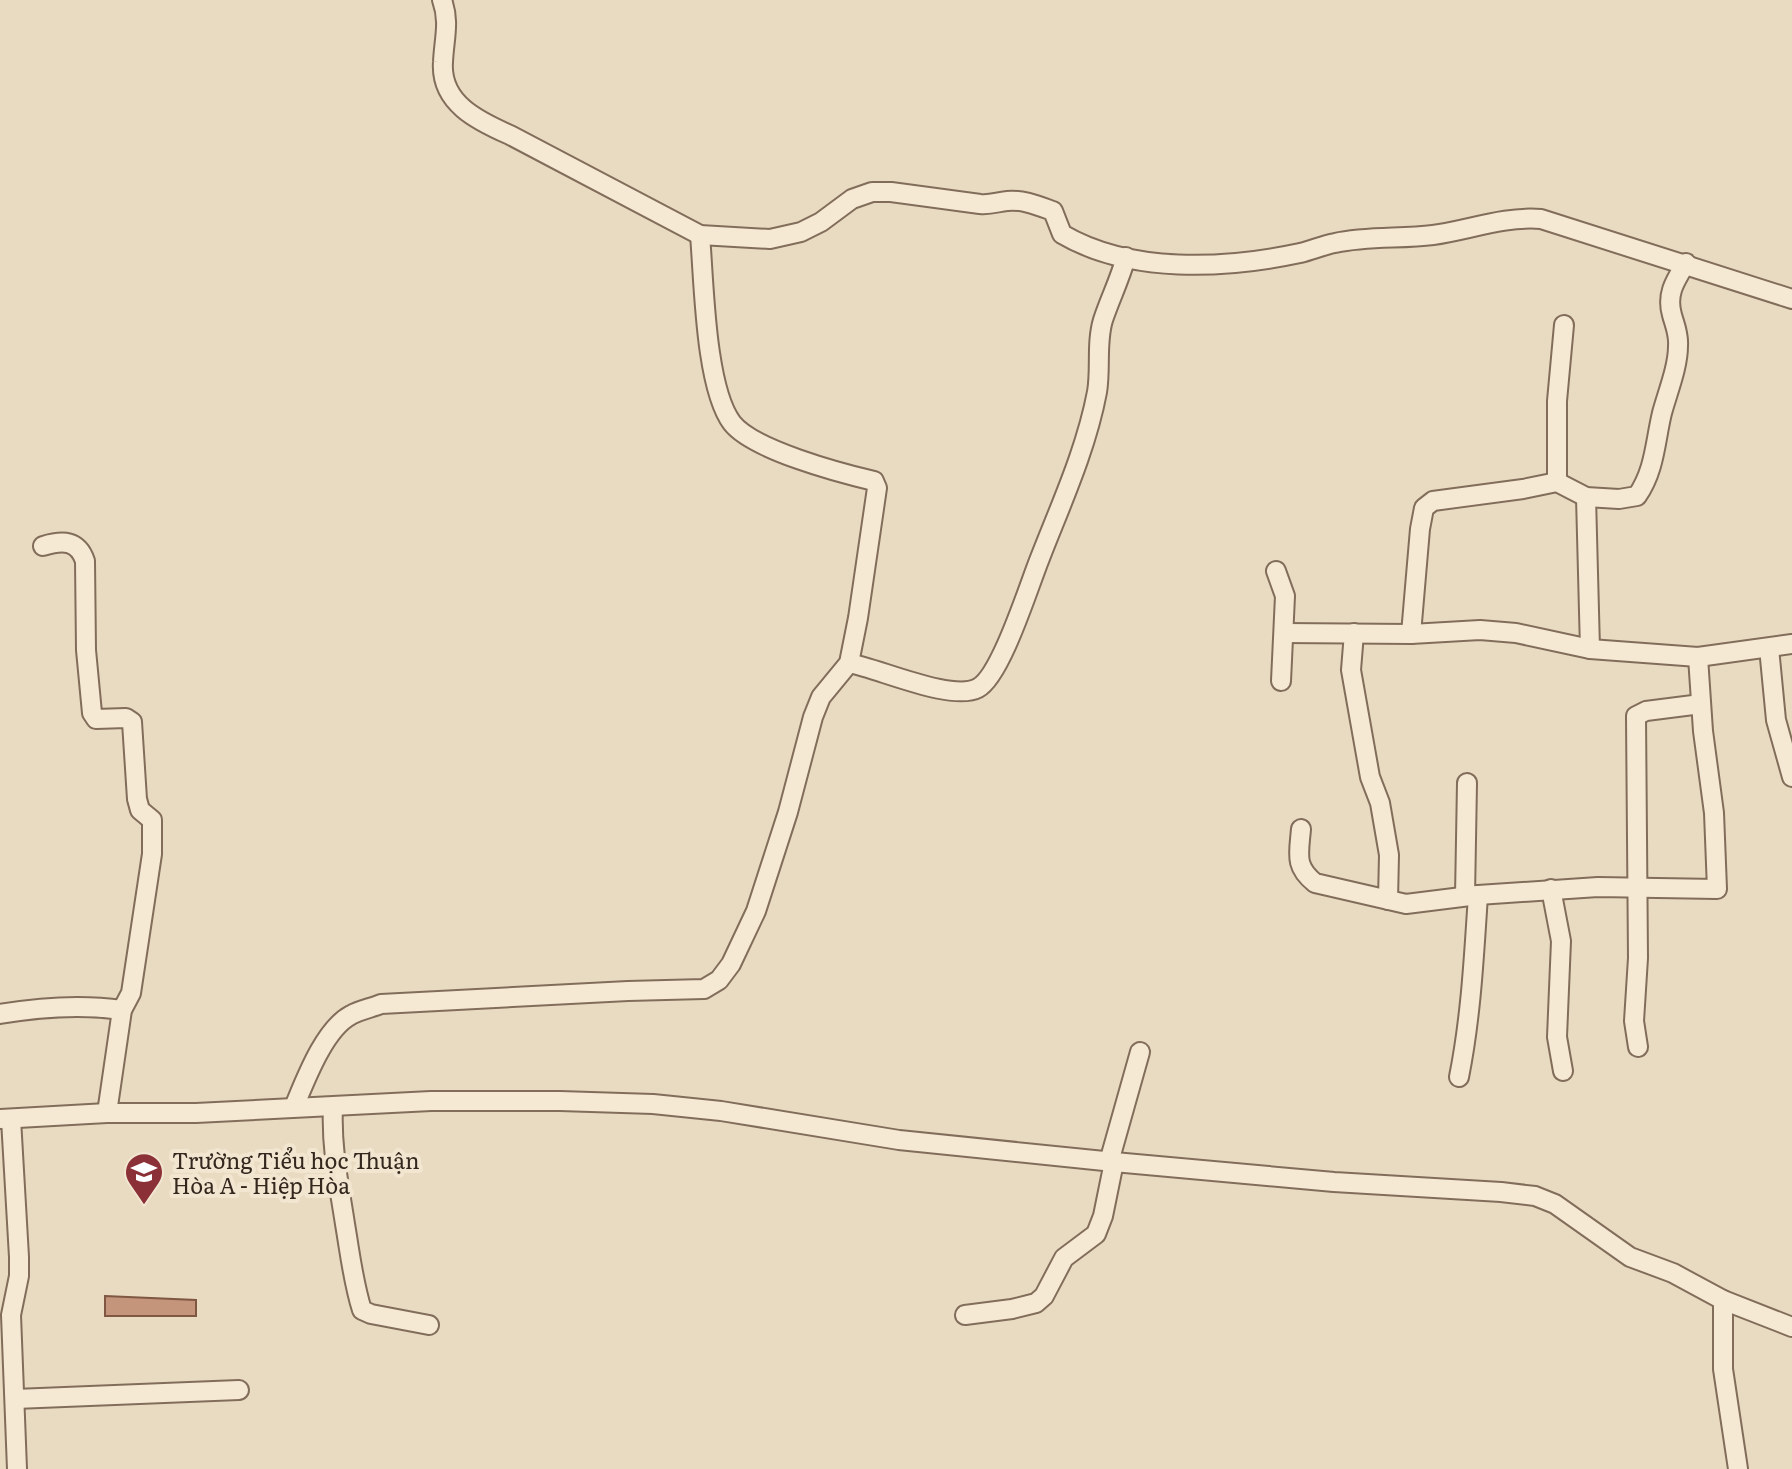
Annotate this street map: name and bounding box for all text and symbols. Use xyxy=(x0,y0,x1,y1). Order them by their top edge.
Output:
place label: Trường Tiểu học Thuận Hòa A - Hiệp Hòa xyxy=(172,1143,420,1201)
school or university icon: Trường Tiểu học Thuận Hòa A - Hiệp Hòa xyxy=(123,1151,165,1206)

